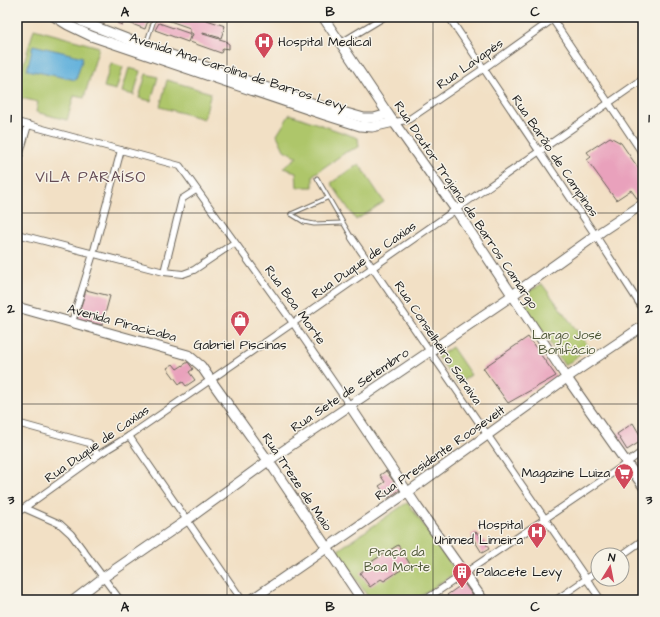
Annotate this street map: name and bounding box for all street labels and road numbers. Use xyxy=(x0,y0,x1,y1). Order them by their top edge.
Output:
street label: Avenida Ana Carolina de Barros Levy xyxy=(127,28,348,116)
street label: Rua Lavapés xyxy=(433,34,507,94)
street label: Rua Barão de Campinas xyxy=(507,91,603,221)
street label: Rua Doutor Trajano de Barros Camargo xyxy=(389,98,543,313)
street label: Rua Duque de Caxias xyxy=(308,217,420,303)
street label: Rua Boa Morte xyxy=(260,262,330,348)
street label: Rua Conselheiro Saraiva xyxy=(390,278,486,409)
street label: Avenida Piracicaba xyxy=(66,300,179,346)
street label: Rua Sete de Setembro xyxy=(287,343,413,436)
street label: Rua Duque de Caxias xyxy=(41,401,153,487)
street label: Rua Presidente Roosevelt xyxy=(371,401,509,505)
street label: Rua Treze de Maio xyxy=(258,430,337,535)

